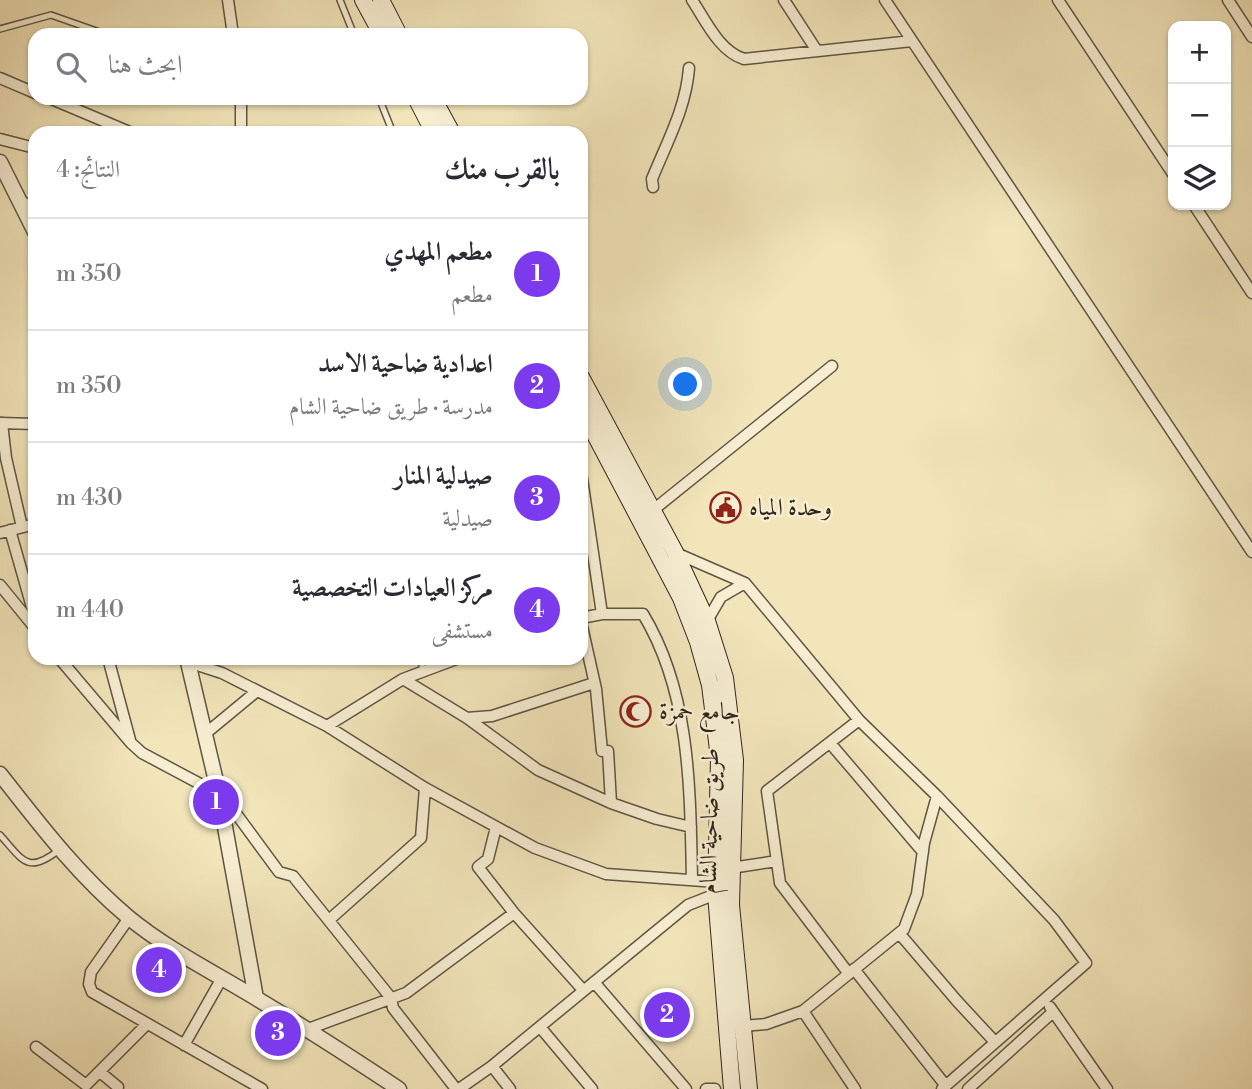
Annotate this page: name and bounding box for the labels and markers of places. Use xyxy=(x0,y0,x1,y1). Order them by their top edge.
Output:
public building icon: وحدة المياه xyxy=(709,490,743,524)
place label: وحدة المياه xyxy=(749,493,832,523)
mosque icon: جامع حمزة xyxy=(619,694,653,728)
place label: جامع حمزة xyxy=(659,697,740,733)
pin: 1 xyxy=(193,776,239,828)
pin: 4 xyxy=(136,944,182,996)
pin: 2 xyxy=(644,989,690,1041)
pin: 3 xyxy=(255,1007,301,1059)

